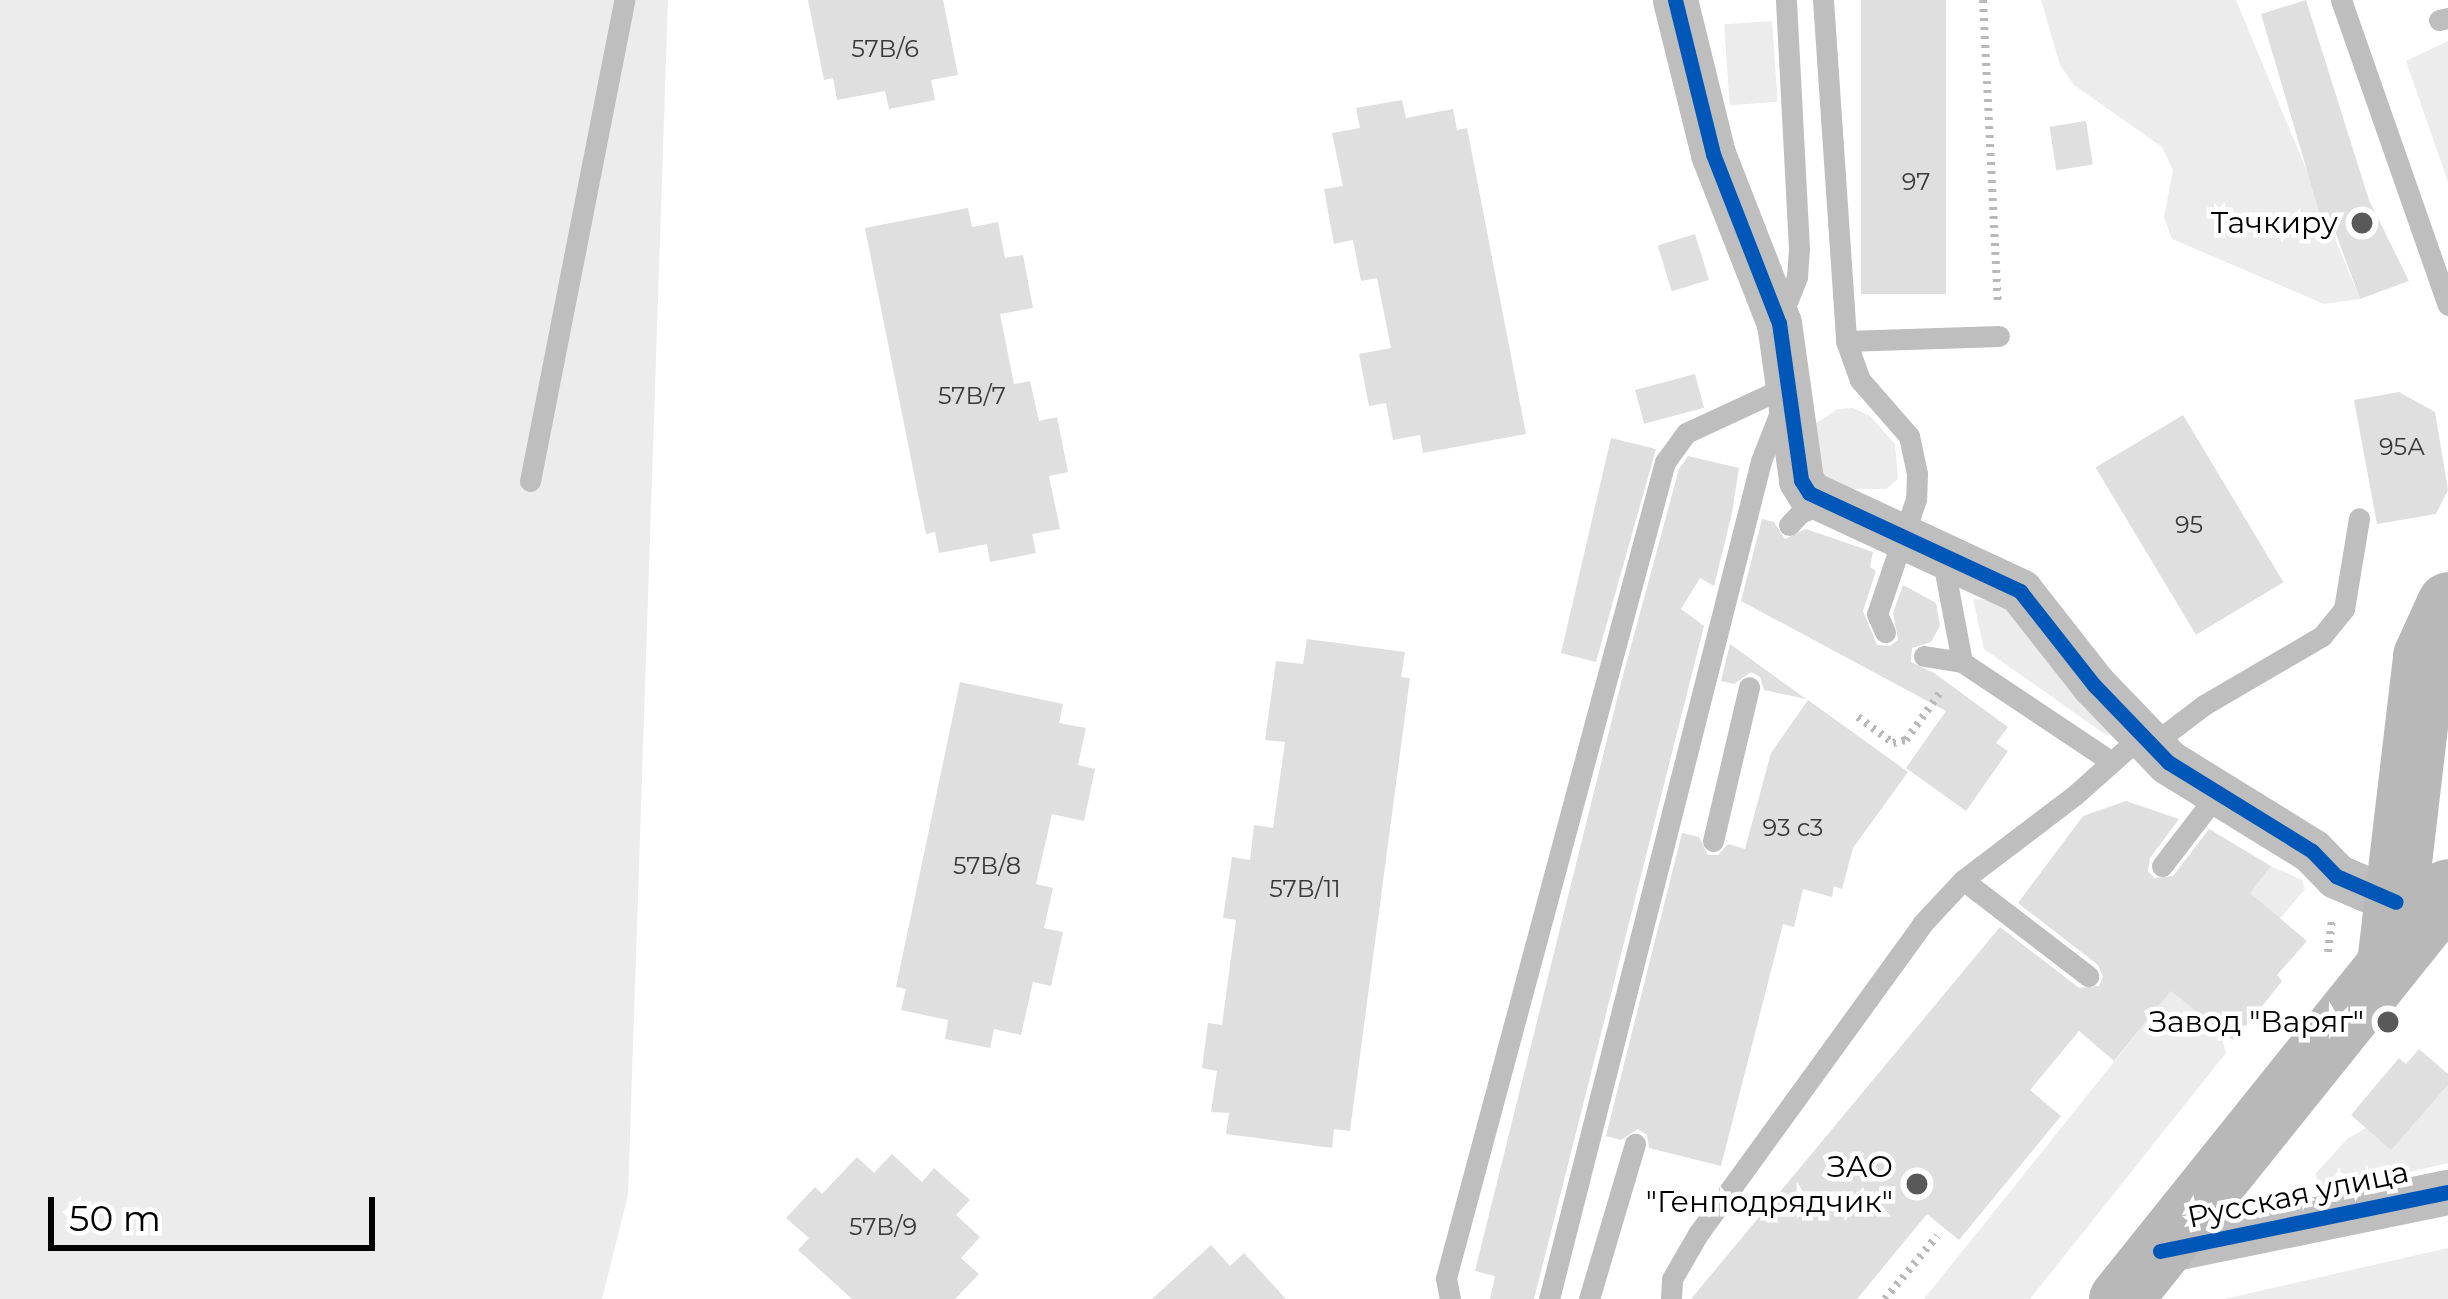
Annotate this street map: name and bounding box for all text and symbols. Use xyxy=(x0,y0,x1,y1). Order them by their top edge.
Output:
house number: 57В/6 xyxy=(851,35,919,63)
house number: 97 xyxy=(1902,168,1930,196)
place label: Тачкиру xyxy=(2211,205,2338,241)
marker: Тачкиру xyxy=(2349,210,2375,236)
house number: 57В/7 xyxy=(938,382,1006,410)
house number: 95А xyxy=(2379,433,2425,461)
house number: 95 xyxy=(2175,511,2203,539)
house number: 93 с3 xyxy=(1763,814,1823,842)
house number: 57В/8 xyxy=(953,852,1021,880)
house number: 57В/11 xyxy=(1269,875,1341,903)
place label: Завод "Варяг" xyxy=(2148,1004,2364,1040)
marker: Завод "Варяг" xyxy=(2375,1009,2401,1035)
place label: ЗАО "Генподрядчик" xyxy=(1646,1149,1893,1220)
street label: Русская улица xyxy=(2184,1154,2412,1236)
marker: ЗАО "Генподрядчик" xyxy=(1904,1171,1930,1197)
scale bar xyxy=(54,1173,381,1247)
text: 50 m xyxy=(69,1196,161,1240)
house number: 57В/9 xyxy=(849,1213,917,1241)

